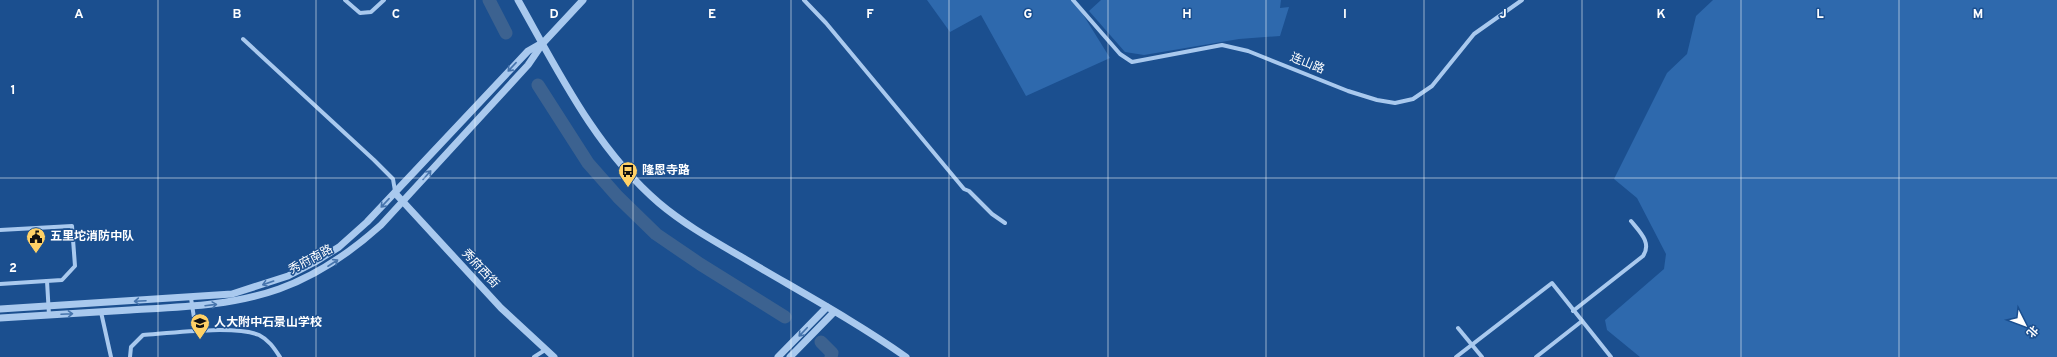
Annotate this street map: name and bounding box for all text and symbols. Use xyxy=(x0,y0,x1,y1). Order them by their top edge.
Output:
text: A xyxy=(74,7,84,23)
text: B xyxy=(233,7,242,23)
text: C xyxy=(392,7,400,23)
text: D xyxy=(549,7,559,23)
text: E xyxy=(708,7,716,23)
text: F xyxy=(866,7,874,23)
text: G xyxy=(1024,7,1033,23)
text: H xyxy=(1182,7,1192,23)
text: I xyxy=(1343,7,1347,23)
text: J xyxy=(1499,7,1507,23)
text: K xyxy=(1656,7,1666,23)
text: L xyxy=(1816,7,1824,23)
text: M xyxy=(1973,7,1983,23)
street label: 连山路 xyxy=(1287,50,1327,78)
one-way arrow xyxy=(508,62,517,72)
text: 1 xyxy=(10,83,16,99)
bus stop icon: 隆恩寺路 xyxy=(617,160,639,188)
place label: 隆恩寺路 xyxy=(642,163,690,179)
one-way arrow xyxy=(423,170,432,180)
one-way arrow xyxy=(381,198,390,208)
public building icon: 五里坨消防中队 xyxy=(25,226,47,254)
place label: 五里坨消防中队 xyxy=(50,229,134,245)
street label: 秀府南路 xyxy=(286,242,336,278)
street label: 秀府西街 xyxy=(458,246,502,292)
one-way arrow xyxy=(327,259,338,267)
text: 2 xyxy=(9,261,17,277)
one-way arrow xyxy=(262,279,274,287)
one-way arrow xyxy=(134,297,147,304)
one-way arrow xyxy=(204,301,217,308)
north arrow xyxy=(2005,305,2045,345)
one-way arrow xyxy=(60,310,73,317)
school or university icon: 人大附中石景山学校 xyxy=(189,312,211,340)
place label: 人大附中石景山学校 xyxy=(214,315,322,331)
text: 北 xyxy=(2023,322,2041,340)
one-way arrow xyxy=(798,327,807,337)

